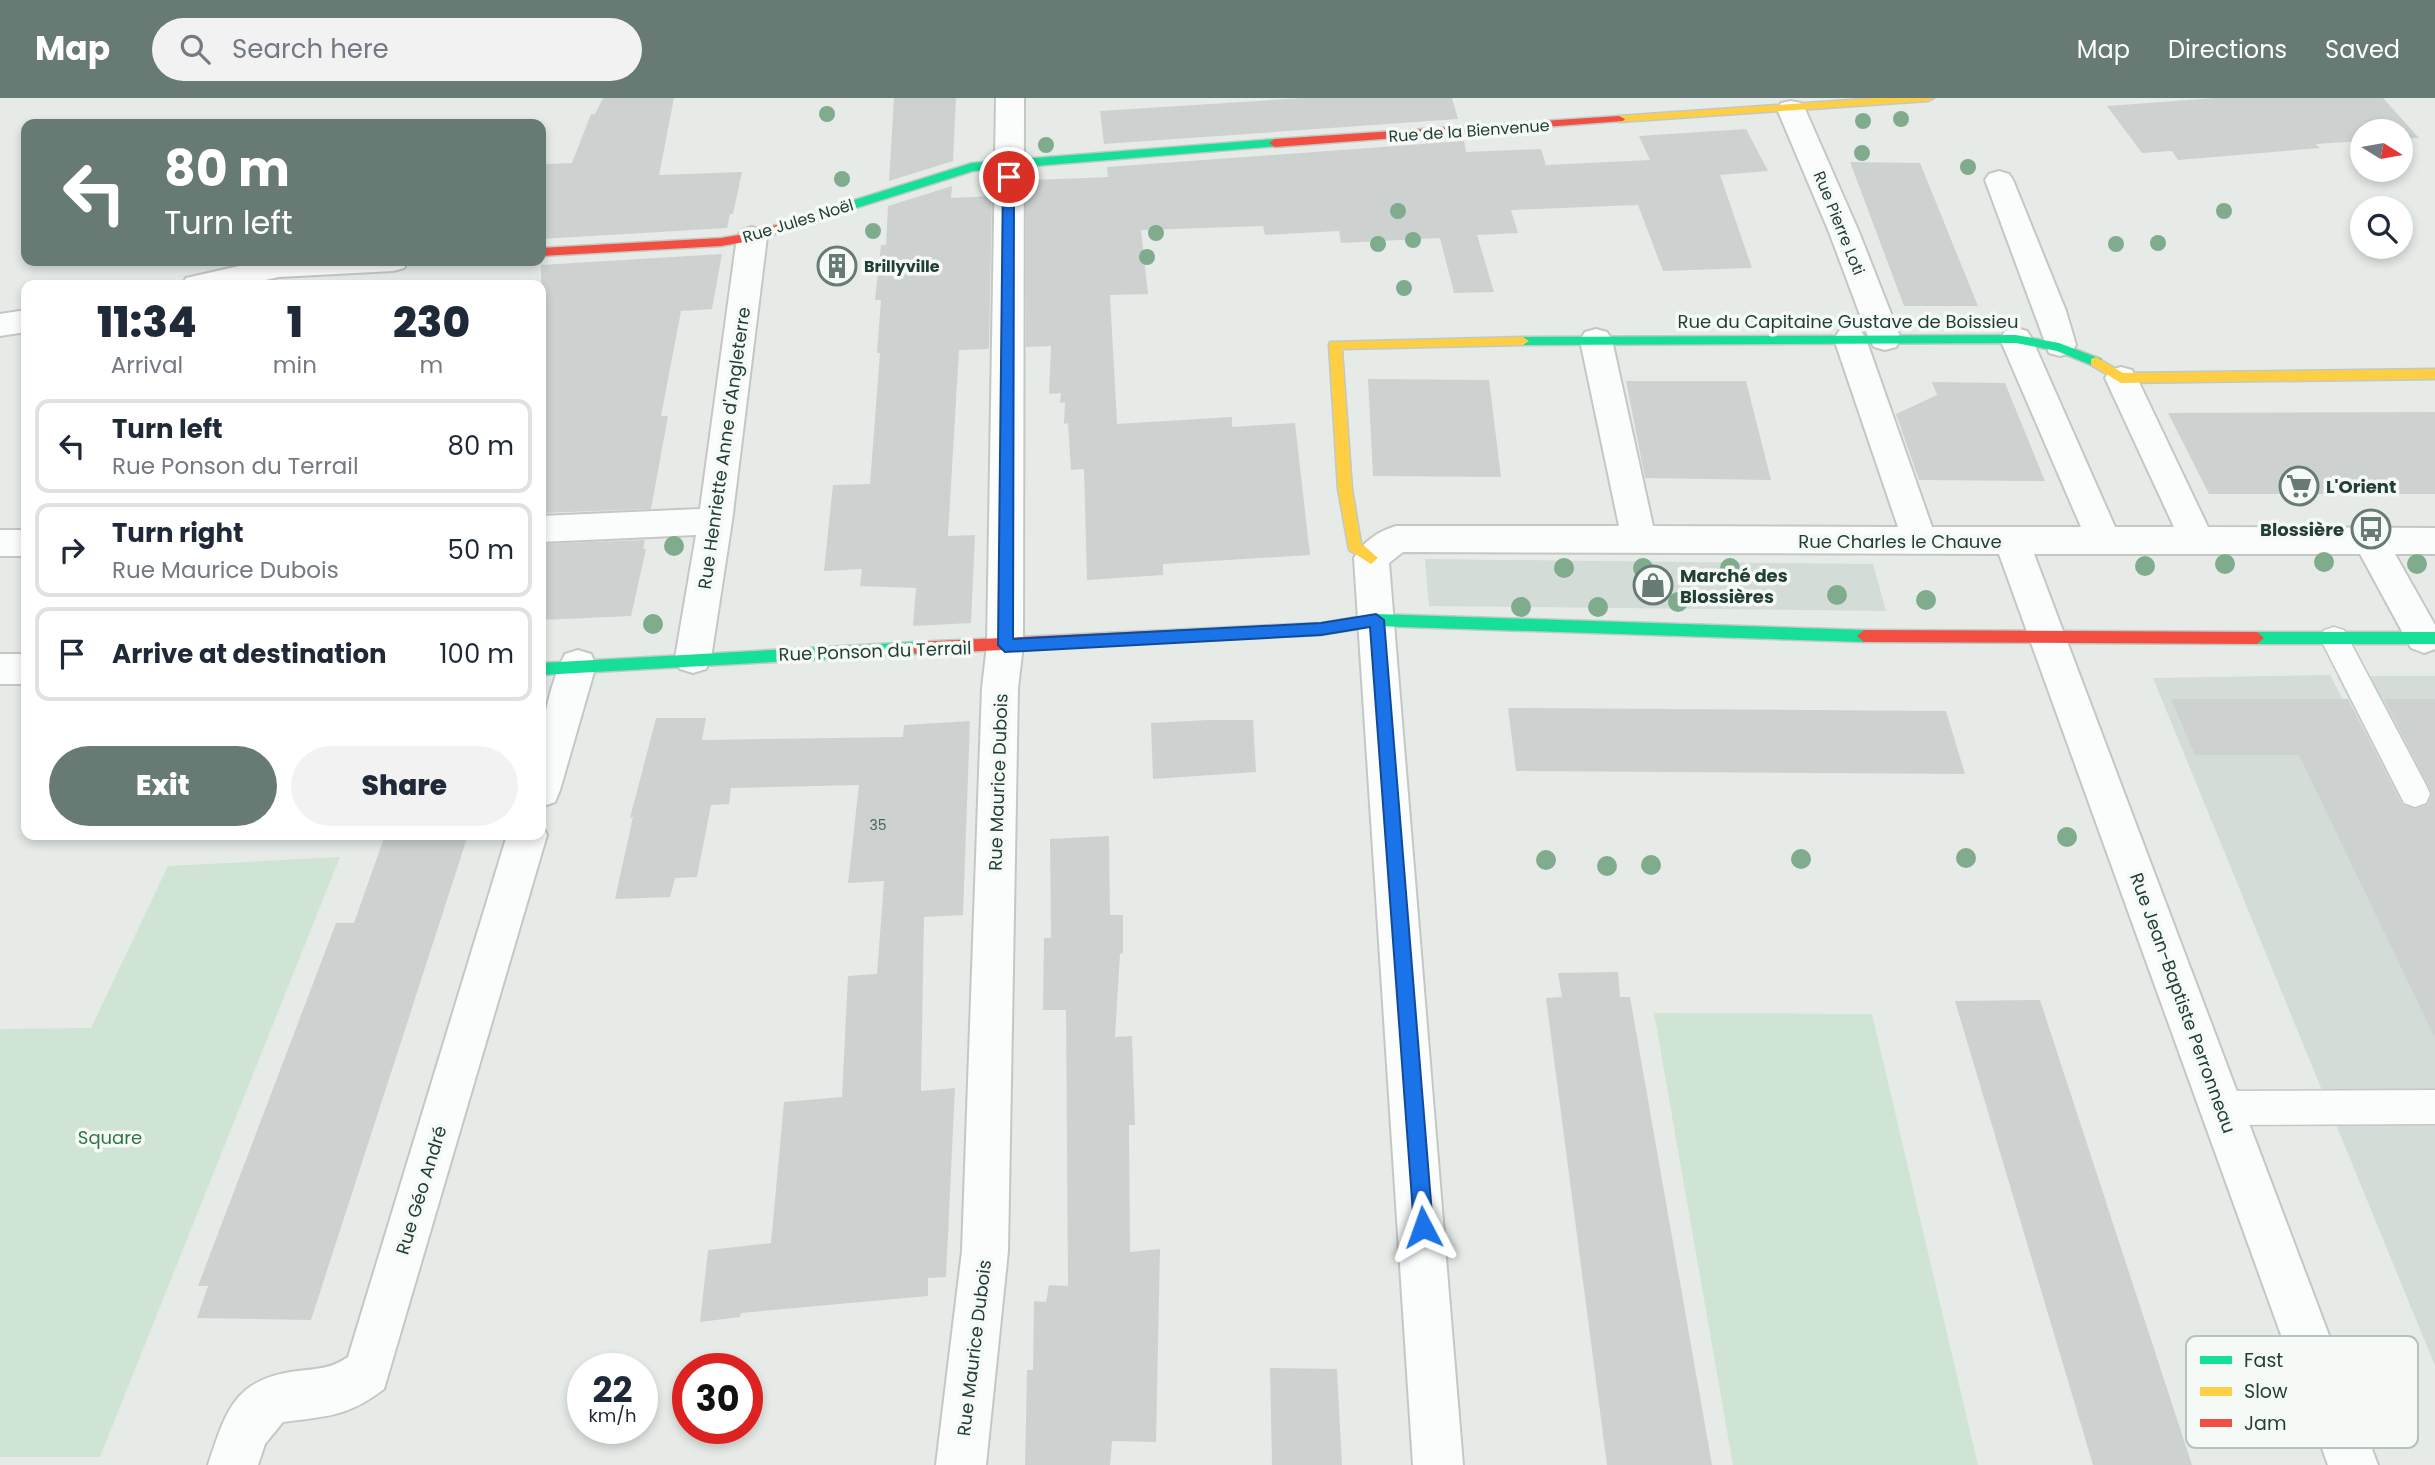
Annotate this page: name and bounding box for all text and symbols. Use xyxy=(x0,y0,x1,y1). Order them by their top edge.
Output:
search box xyxy=(152,18,642,81)
text: Map xyxy=(35,25,110,72)
icon: search xyxy=(176,30,214,68)
text: Search here xyxy=(232,31,389,67)
text: Map xyxy=(2077,33,2130,66)
text: Directions xyxy=(2168,33,2287,66)
text: Saved xyxy=(2325,33,2400,66)
street label: Rue de la Bienvenue xyxy=(1388,114,1550,148)
north arrow xyxy=(2350,119,2413,182)
map controls xyxy=(2350,119,2413,259)
text: 80 m xyxy=(164,135,290,203)
icon: left xyxy=(49,147,140,238)
pin xyxy=(979,147,1039,207)
icon: arrive xyxy=(990,158,1028,196)
street label: Rue Pierre Loti xyxy=(1808,168,1870,278)
street label: Rue Jules Noël xyxy=(740,193,856,249)
button: search xyxy=(2350,196,2413,259)
text: Turn left xyxy=(164,200,293,245)
building icon: Brillyville xyxy=(816,245,858,287)
place label: Brillyville xyxy=(864,255,940,278)
text: 11:34 xyxy=(97,293,197,352)
text: 1 xyxy=(287,293,303,352)
text: 230 xyxy=(393,293,470,352)
street label: Rue Henriette Anne d'Angleterre xyxy=(692,305,756,591)
street label: Rue du Capitaine Gustave de Boissieu xyxy=(1678,309,2018,334)
text: Arrival xyxy=(111,349,183,381)
text: min xyxy=(273,349,317,381)
text: m xyxy=(420,349,443,381)
text: Turn left xyxy=(112,411,223,447)
icon: left xyxy=(53,427,91,465)
text: 80 m xyxy=(448,428,514,464)
text: Rue Ponson du Terrail xyxy=(112,450,359,482)
supermarket icon: L'Orient xyxy=(2278,465,2320,507)
place label: L'Orient xyxy=(2326,474,2396,499)
bus stop icon: Blossière xyxy=(2350,508,2392,550)
text: Turn right xyxy=(112,515,244,551)
place label: Blossière xyxy=(2260,517,2344,542)
street label: Rue Charles le Chauve xyxy=(1798,529,2002,554)
icon: right xyxy=(53,531,91,569)
text: 50 m xyxy=(448,532,514,568)
text: Rue Maurice Dubois xyxy=(112,554,339,586)
place label: Marché des Blossières xyxy=(1680,563,1788,609)
shop icon: Marché des Blossières xyxy=(1632,564,1674,606)
icon: arrive xyxy=(53,635,91,673)
street label: Rue Ponson du Terrail xyxy=(778,635,972,667)
text: Arrive at destination xyxy=(112,636,387,672)
text: 100 m xyxy=(439,636,514,672)
street label: Rue Maurice Dubois xyxy=(982,693,1014,871)
button: Exit xyxy=(49,746,277,826)
button: Share xyxy=(291,746,518,826)
house number: 35 xyxy=(869,815,887,835)
street label: Rue Jean-Baptiste Perronneau xyxy=(2124,869,2242,1137)
street label: Rue Géo André xyxy=(390,1122,452,1258)
park label: Square xyxy=(78,1125,142,1150)
position arrow xyxy=(1386,1190,1460,1264)
street label: Rue Maurice Dubois xyxy=(951,1258,997,1438)
legend xyxy=(2186,1336,2418,1448)
text: Fast xyxy=(2244,1347,2283,1374)
speed limit sign: 30 xyxy=(672,1353,763,1444)
text: 22 xyxy=(593,1365,632,1414)
text: Slow xyxy=(2244,1378,2288,1405)
text: km/h xyxy=(589,1403,636,1428)
text: Jam xyxy=(2244,1410,2286,1437)

